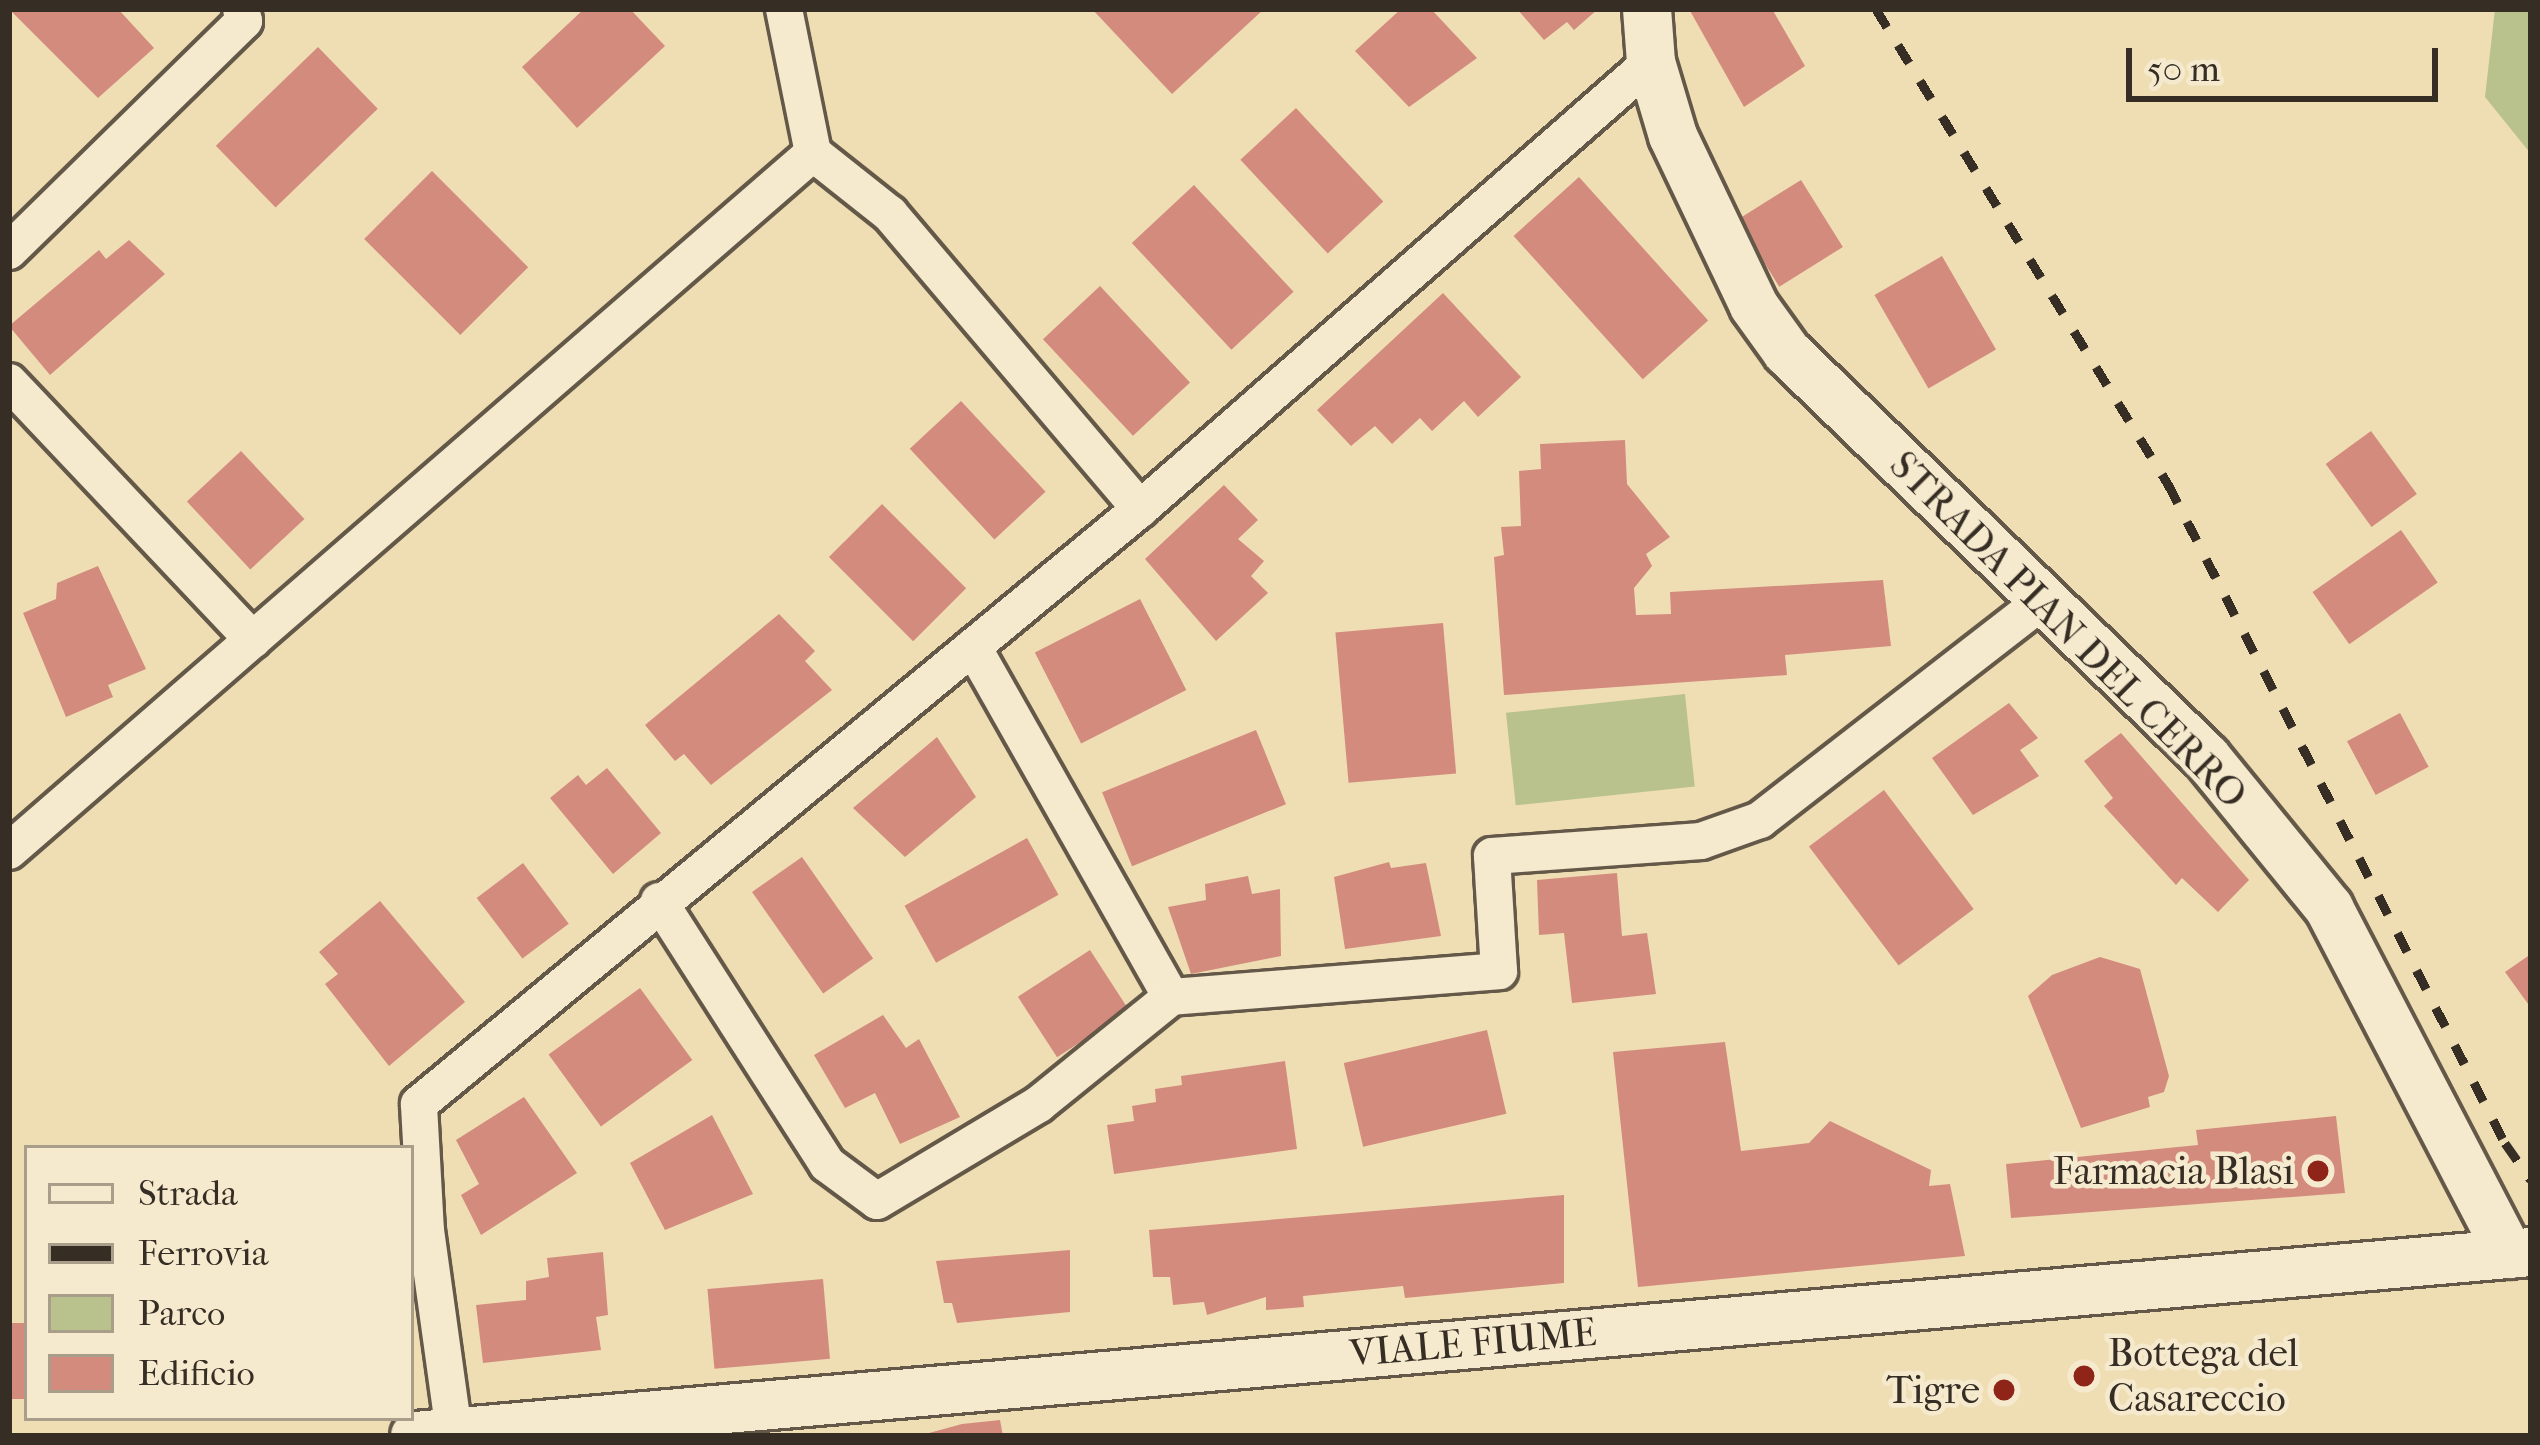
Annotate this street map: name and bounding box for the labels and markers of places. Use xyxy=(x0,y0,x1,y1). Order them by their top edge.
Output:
place label: Farmacia Blasi xyxy=(2053,1148,2294,1194)
marker: Farmacia Blasi xyxy=(2305,1158,2331,1184)
place label: Bottega del Casareccio xyxy=(2108,1331,2298,1422)
marker: Bottega del Casareccio xyxy=(2071,1363,2097,1389)
place label: Tigre xyxy=(1886,1367,1980,1413)
marker: Tigre xyxy=(1991,1377,2017,1403)

